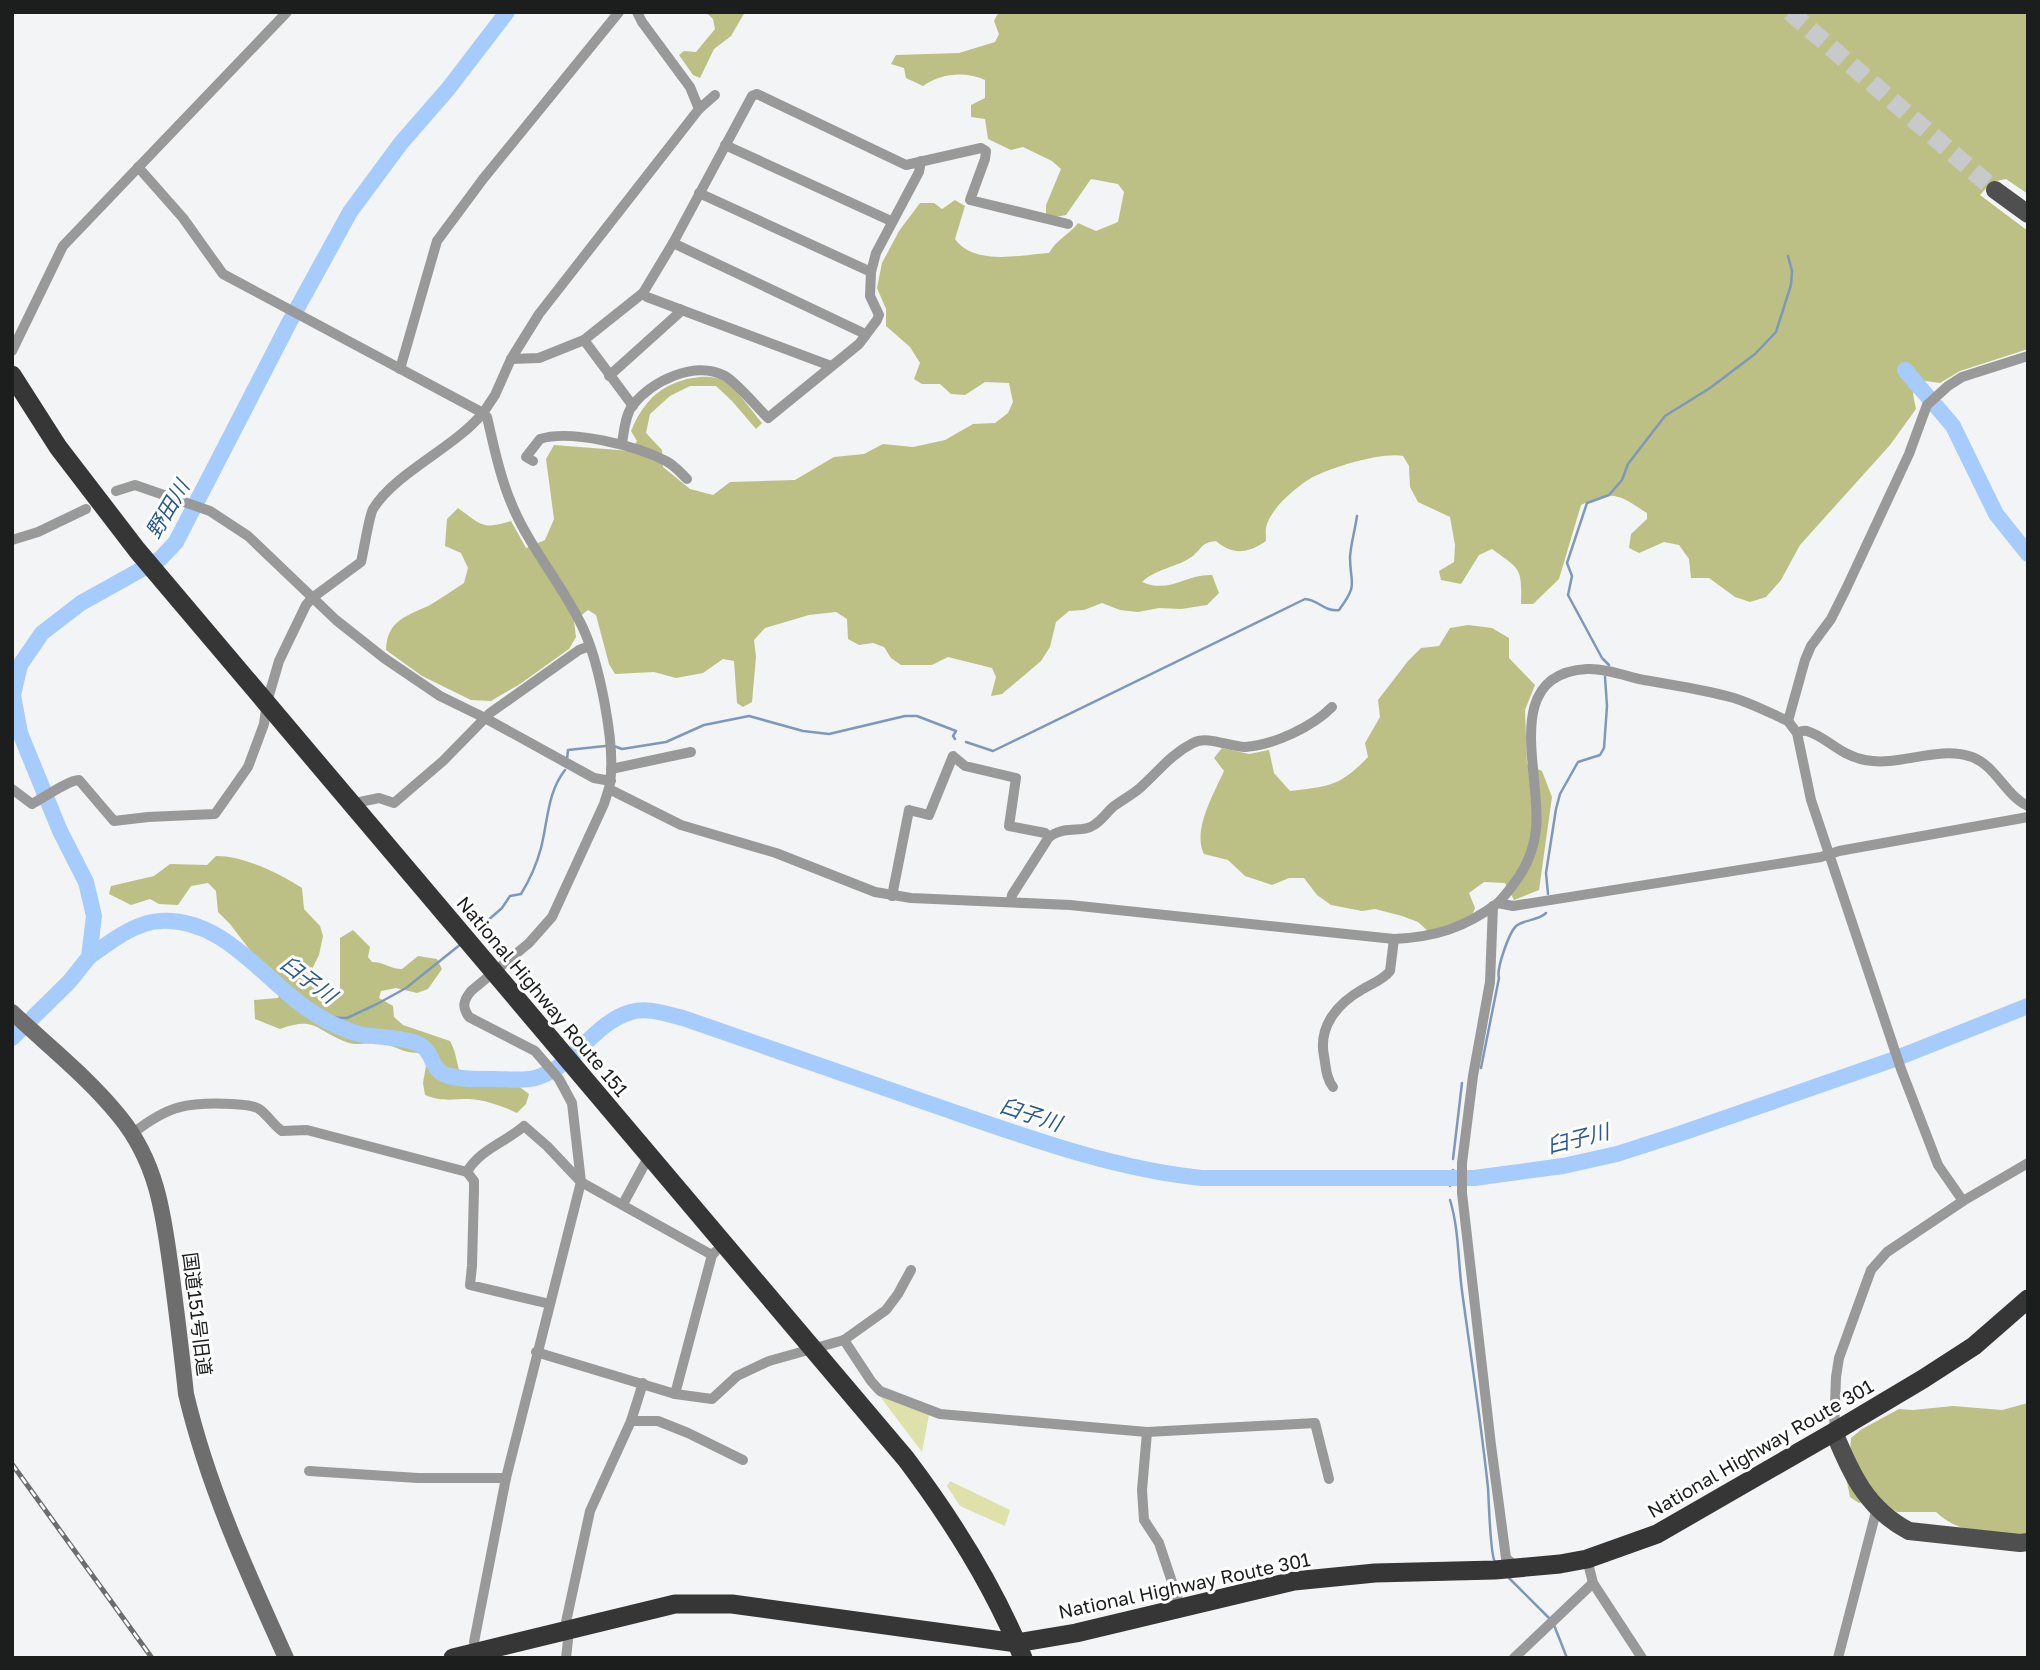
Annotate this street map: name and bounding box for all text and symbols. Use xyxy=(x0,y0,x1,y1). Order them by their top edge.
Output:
water label: 野田川 xyxy=(140,474,195,543)
street label: National Highway Route 151 xyxy=(452,891,634,1101)
water label: 臼子川 xyxy=(276,950,344,1010)
water label: 臼子川 xyxy=(997,1092,1067,1137)
water label: 臼子川 xyxy=(1544,1117,1614,1158)
street label: 国道151号旧道 xyxy=(179,1251,217,1377)
street label: National Highway Route 301 xyxy=(1643,1374,1877,1522)
street label: National Highway Route 301 xyxy=(1056,1547,1312,1623)

